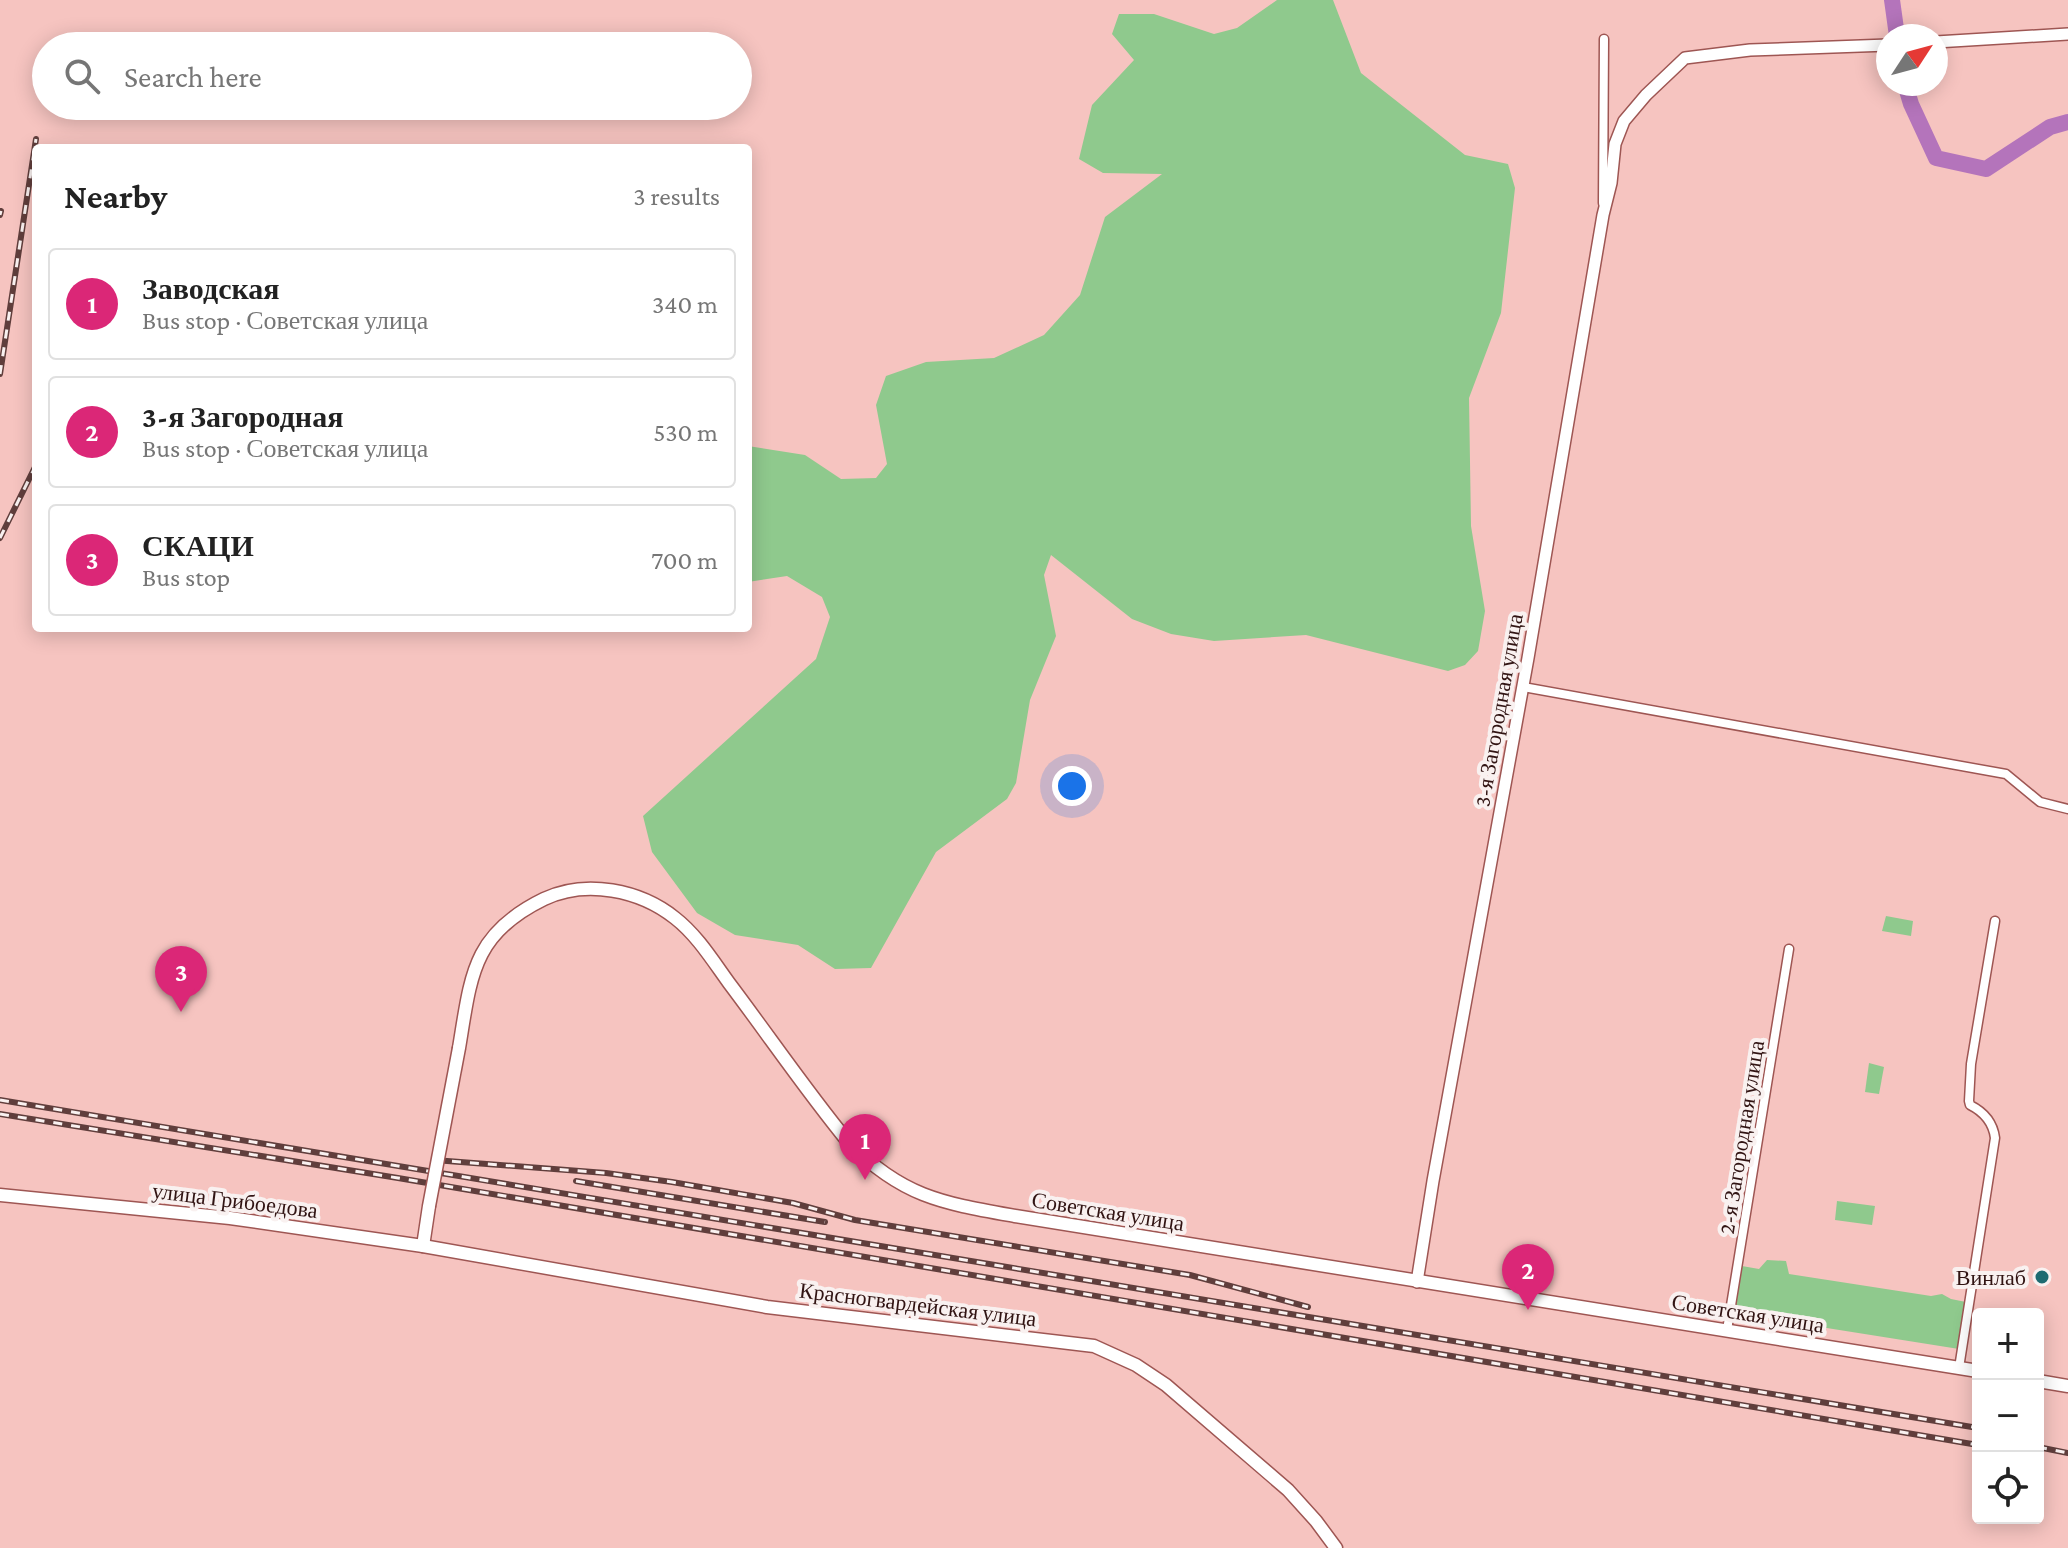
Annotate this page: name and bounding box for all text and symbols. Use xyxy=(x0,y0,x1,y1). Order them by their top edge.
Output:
north arrow xyxy=(1876,24,1948,96)
search box xyxy=(32,32,752,120)
icon: search xyxy=(60,54,104,98)
text: Search here xyxy=(124,60,262,93)
text: Nearby xyxy=(64,178,167,215)
text: 3 results xyxy=(633,182,720,211)
text: Заводская xyxy=(142,272,280,305)
text: 1 xyxy=(87,290,97,319)
text: 340 m xyxy=(652,290,718,319)
text: Bus stop · Советская улица xyxy=(142,306,428,335)
text: 3-я Загородная xyxy=(142,400,343,433)
text: 2 xyxy=(85,418,99,447)
text: 530 m xyxy=(653,418,718,447)
text: Bus stop · Советская улица xyxy=(142,434,428,463)
text: СКАЦИ xyxy=(142,529,254,562)
text: 3 xyxy=(86,546,98,575)
text: 700 m xyxy=(651,546,718,575)
text: Bus stop xyxy=(142,563,230,592)
street label: 3-я Загородная улица xyxy=(1469,611,1528,809)
your location xyxy=(1052,766,1092,806)
pin: 3 xyxy=(155,946,207,1012)
street label: 2-я Загородная улица xyxy=(1714,1038,1769,1236)
pin: 1 xyxy=(839,1114,891,1180)
street label: улица Грибоедова xyxy=(151,1178,319,1223)
street label: Советская улица xyxy=(1030,1187,1186,1236)
pin: 2 xyxy=(1502,1244,1554,1310)
place label: Винлаб xyxy=(1956,1265,2026,1290)
marker: Винлаб xyxy=(2033,1268,2051,1286)
street label: Красногвардейская улица xyxy=(798,1278,1038,1331)
street label: Советская улица xyxy=(1670,1289,1826,1338)
map controls xyxy=(1972,1308,2044,1524)
button: + xyxy=(1972,1308,2044,1380)
button: − xyxy=(1972,1380,2044,1452)
button: locate xyxy=(1972,1452,2044,1524)

